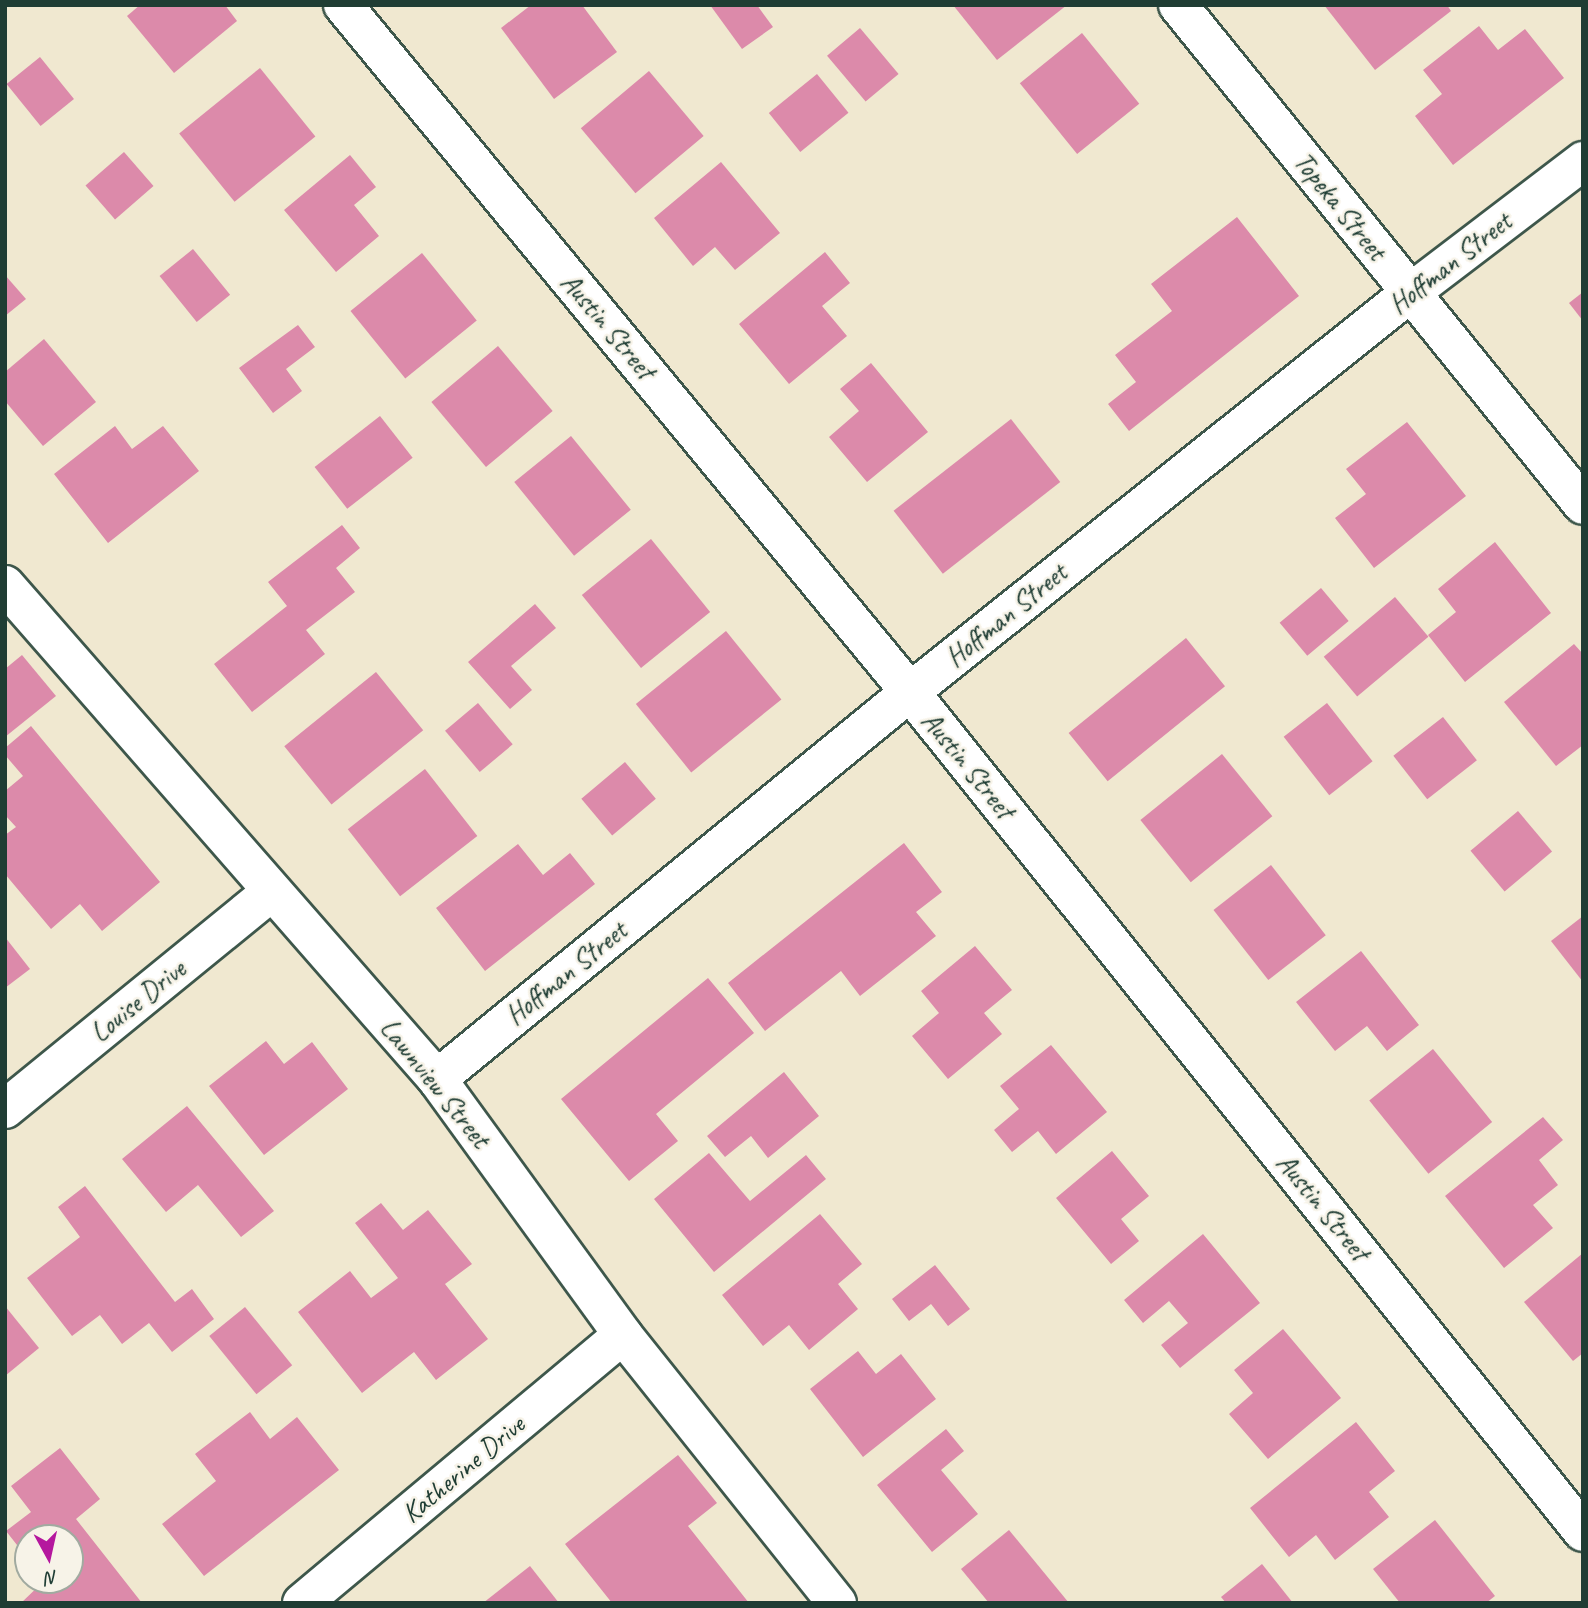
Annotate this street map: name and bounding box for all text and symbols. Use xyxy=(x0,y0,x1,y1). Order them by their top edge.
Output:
street label: Topeka Street xyxy=(1286,145,1394,267)
street label: Hoffman Street xyxy=(1382,205,1518,321)
street label: Austin Street xyxy=(554,266,662,386)
street label: Hoffman Street xyxy=(938,556,1074,674)
street label: Austin Street xyxy=(914,704,1022,826)
street label: Hoffman Street xyxy=(498,914,634,1032)
street label: Louise Drive xyxy=(83,952,193,1050)
street label: Lawnview Street xyxy=(373,1011,497,1155)
street label: Austin Street xyxy=(1269,1146,1377,1268)
street label: Katherine Drive xyxy=(395,1408,531,1530)
north arrow xyxy=(14,1524,84,1594)
text: N xyxy=(44,1565,59,1591)

